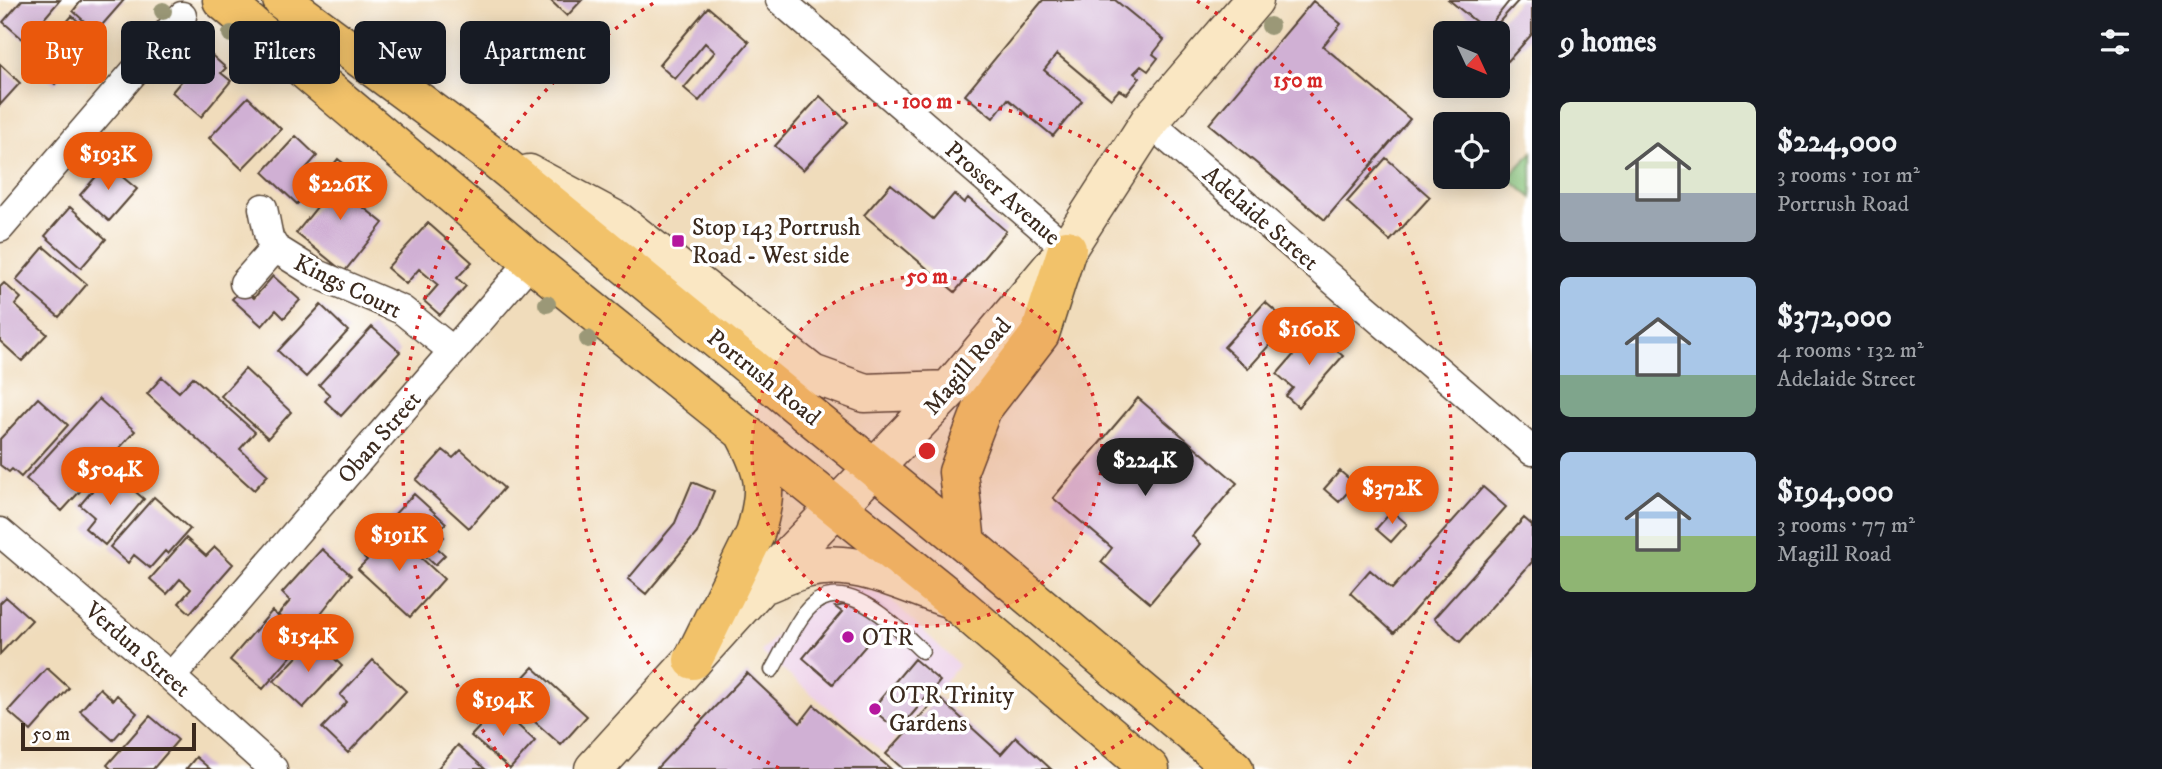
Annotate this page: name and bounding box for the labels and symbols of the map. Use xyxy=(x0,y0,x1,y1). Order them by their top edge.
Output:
north arrow xyxy=(1433,21,1510,98)
text: 150 m xyxy=(1273,68,1323,94)
text: 100 m xyxy=(902,89,952,115)
pin: $193K xyxy=(59,132,157,192)
street label: Prosser Avenue xyxy=(938,135,1066,252)
street label: Adelaide Street xyxy=(1196,160,1325,278)
pin: $226K xyxy=(291,162,389,222)
place label: Stop 143 Portrush Road - West side xyxy=(692,213,861,271)
marker: Stop 143 Portrush Road - West side xyxy=(670,233,686,249)
street label: Kings Court xyxy=(289,248,407,326)
text: 50 m xyxy=(905,264,948,290)
pin: $160K xyxy=(1260,308,1358,367)
street label: Magill Road xyxy=(917,312,1018,422)
street label: Portrush Road xyxy=(700,323,826,433)
street label: Oban Street xyxy=(331,385,428,490)
pin: $224K xyxy=(1096,438,1194,498)
centre of rings xyxy=(915,439,939,463)
pin: $504K xyxy=(61,448,159,507)
pin: $372K xyxy=(1343,466,1441,526)
pin: $191K xyxy=(350,514,448,573)
street label: Verdun Street xyxy=(77,595,197,704)
pin: $154K xyxy=(259,614,357,674)
place label: OTR xyxy=(862,623,913,653)
marker: OTR xyxy=(840,629,856,645)
pin: $194K xyxy=(454,678,552,738)
place label: OTR Trinity Gardens xyxy=(889,681,1014,739)
marker: OTR Trinity Gardens xyxy=(867,701,883,717)
scale bar xyxy=(21,720,196,752)

